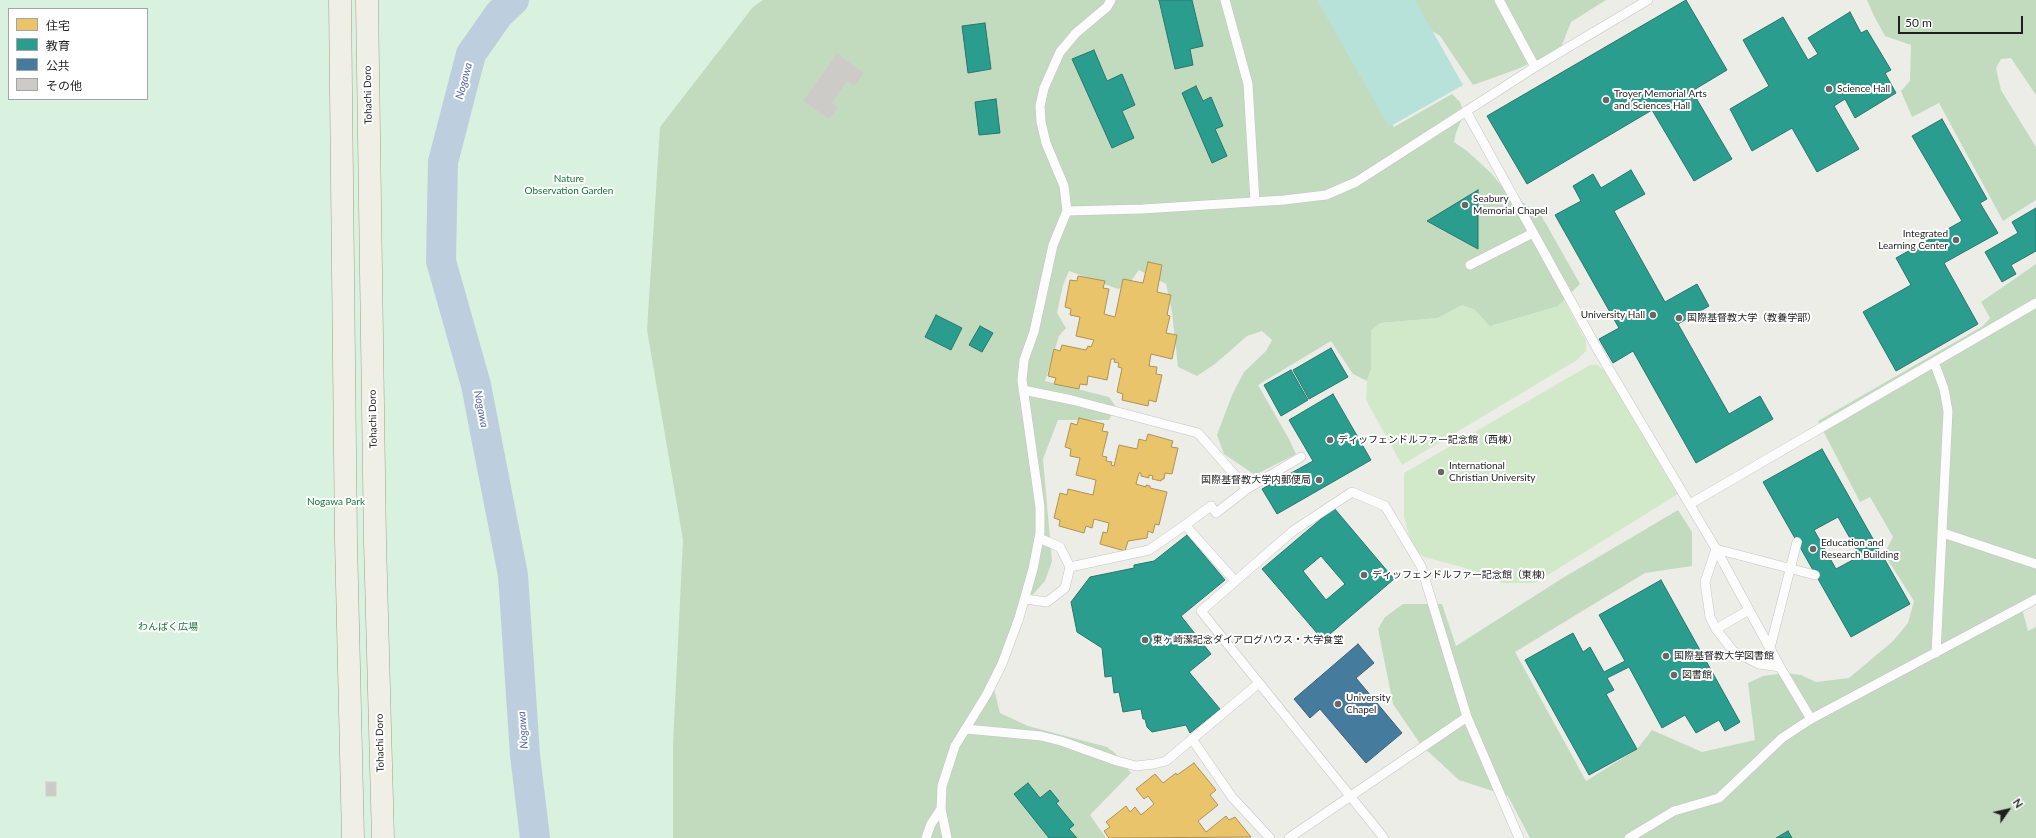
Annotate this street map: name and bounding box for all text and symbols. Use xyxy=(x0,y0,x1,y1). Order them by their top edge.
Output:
legend xyxy=(8,8,148,100)
scale bar xyxy=(1900,8,2025,34)
text: 50 m xyxy=(1905,15,1932,30)
text: 住宅 xyxy=(46,18,70,33)
text: 教育 xyxy=(46,38,70,53)
text: 公共 xyxy=(46,58,70,73)
water label: Nogawa xyxy=(453,61,475,101)
street label: Tohachi Doro xyxy=(361,66,375,124)
text: その他 xyxy=(46,78,82,93)
place label: Science Hall xyxy=(1837,83,1890,95)
marker: Science Hall xyxy=(1824,84,1834,94)
place label: Troyer Memorial Arts and Sciences Hall xyxy=(1614,88,1707,112)
marker: Troyer Memorial Arts and Sciences Hall xyxy=(1601,95,1611,105)
park label: Nature Observation Garden xyxy=(525,173,613,196)
place label: Seabury Memorial Chapel xyxy=(1473,193,1548,216)
marker: Seabury Memorial Chapel xyxy=(1460,200,1470,210)
place label: Integrated Learning Center xyxy=(1878,228,1948,252)
marker: Integrated Learning Center xyxy=(1951,235,1961,245)
place label: University Hall xyxy=(1581,309,1645,321)
marker: University Hall xyxy=(1648,310,1658,320)
place label: 国際基督教大学（教養学部） xyxy=(1687,312,1817,324)
marker: 国際基督教大学（教養学部） xyxy=(1674,313,1684,323)
water label: Nogawa xyxy=(471,389,491,429)
street label: Tohachi Doro xyxy=(366,390,380,448)
place label: ディッフェンドルファー記念館（西棟） xyxy=(1338,434,1518,446)
marker: ディッフェンドルファー記念館（西棟） xyxy=(1325,435,1335,445)
place label: International Christian University xyxy=(1449,460,1535,484)
marker: International Christian University xyxy=(1436,467,1446,477)
place label: 国際基督教大学内郵便局 xyxy=(1201,474,1311,486)
marker: 国際基督教大学内郵便局 xyxy=(1314,475,1324,485)
park label: Nogawa Park xyxy=(307,496,365,508)
place label: Education and Research Building xyxy=(1821,537,1899,560)
marker: Education and Research Building xyxy=(1808,544,1818,554)
place label: ディッフェンドルファー記念館（東棟) xyxy=(1372,569,1545,581)
marker: ディッフェンドルファー記念館（東棟) xyxy=(1359,570,1369,580)
park label: わんぱく広場 xyxy=(138,621,198,633)
place label: 東ヶ崎潔記念ダイアログハウス・大学食堂 xyxy=(1153,634,1343,646)
marker: 東ヶ崎潔記念ダイアログハウス・大学食堂 xyxy=(1140,635,1150,645)
place label: 国際基督教大学図書館 xyxy=(1674,650,1774,662)
marker: 国際基督教大学図書館 xyxy=(1661,651,1671,661)
place label: 図書館 xyxy=(1682,669,1712,681)
marker: 図書館 xyxy=(1669,670,1679,680)
place label: University Chapel xyxy=(1346,692,1391,716)
marker: University Chapel xyxy=(1333,699,1343,709)
water label: Nogawa xyxy=(515,711,531,749)
street label: Tohachi Doro xyxy=(373,714,387,772)
north arrow xyxy=(1988,790,2028,830)
text: N xyxy=(2011,796,2026,810)

